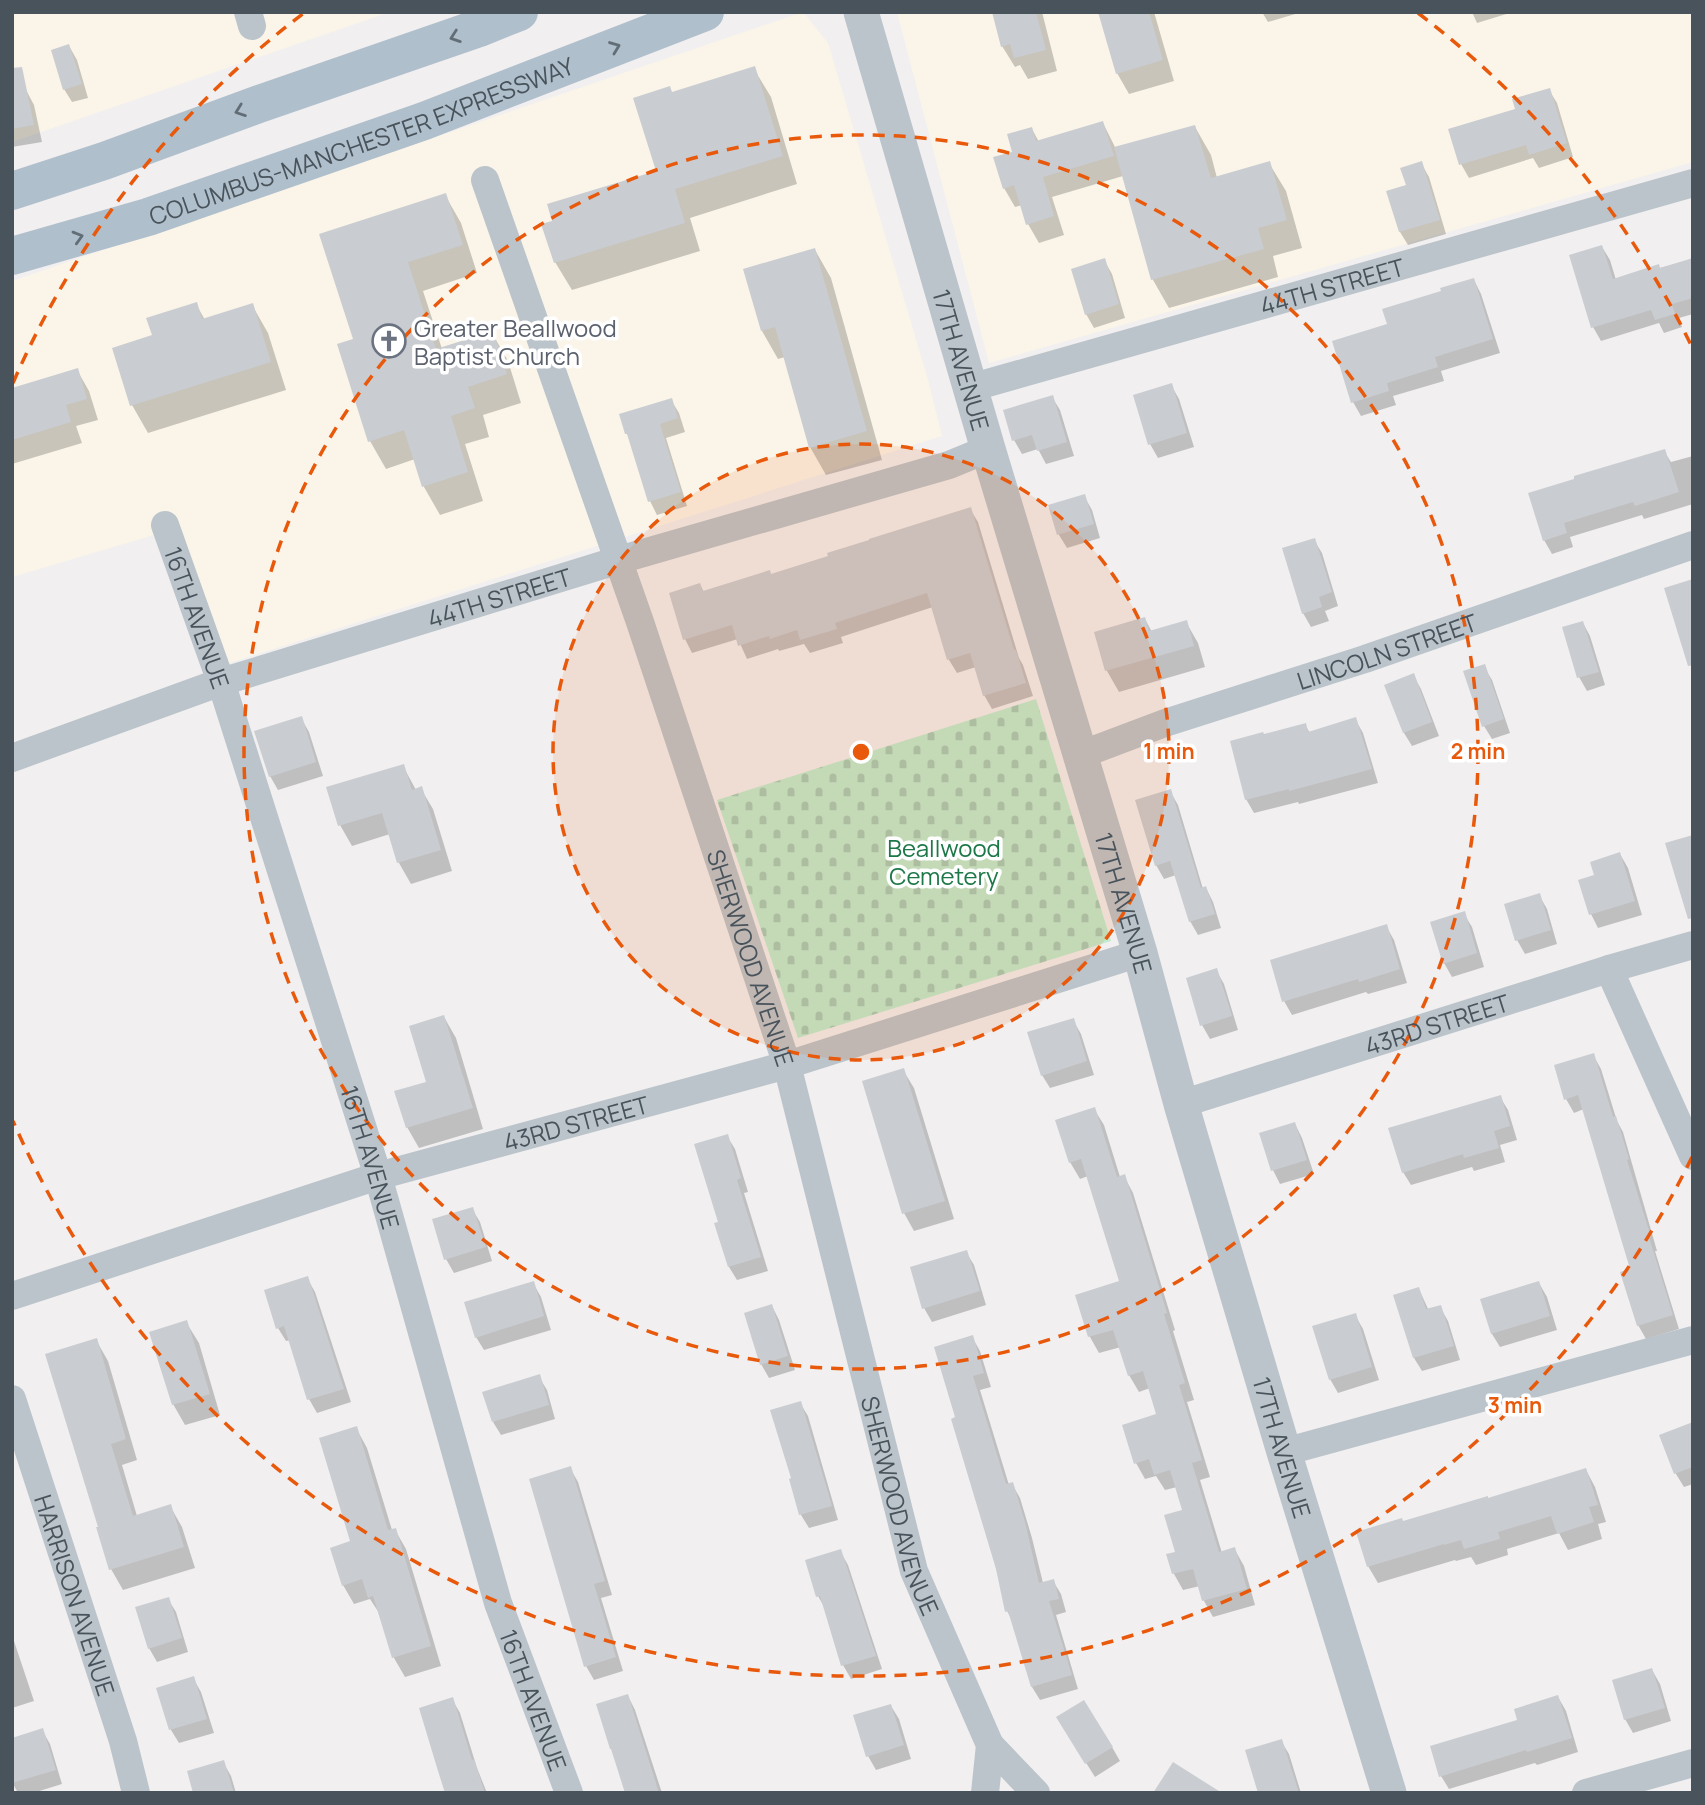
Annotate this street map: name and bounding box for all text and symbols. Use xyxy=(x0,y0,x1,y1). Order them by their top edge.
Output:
one-way arrow xyxy=(450,29,462,43)
one-way arrow xyxy=(609,42,621,56)
street label: COLUMBUS-MANCHESTER EXPRESSWAY xyxy=(144,48,579,232)
one-way arrow xyxy=(235,102,247,116)
one-way arrow xyxy=(72,231,84,246)
street label: 44TH STREET xyxy=(1256,249,1408,322)
street label: 17TH AVENUE xyxy=(926,285,998,434)
place label: Greater Beallwood Baptist Church xyxy=(414,311,617,372)
church icon: Greater Beallwood Baptist Church xyxy=(370,322,408,360)
street label: 16TH AVENUE xyxy=(157,542,238,693)
street label: 44TH STREET xyxy=(423,559,575,634)
street label: LINCOLN STREET xyxy=(1292,605,1482,696)
text: 1 min xyxy=(1143,737,1195,765)
text: 2 min xyxy=(1451,737,1505,765)
centre of rings xyxy=(849,740,873,764)
street label: 17TH AVENUE xyxy=(1088,828,1161,977)
park label: Beallwood Cemetery xyxy=(887,831,1001,892)
street label: SHERWOOD AVENUE xyxy=(700,845,803,1070)
street label: 43RD STREET xyxy=(1360,985,1513,1062)
street label: 16TH AVENUE xyxy=(334,1081,409,1233)
street label: 43RD STREET xyxy=(499,1087,653,1158)
street label: 17TH AVENUE xyxy=(1246,1373,1320,1522)
text: 3 min xyxy=(1488,1391,1542,1419)
street label: SHERWOOD AVENUE xyxy=(854,1392,948,1620)
street label: HARRISON AVENUE xyxy=(28,1490,124,1700)
street label: 16TH AVENUE xyxy=(493,1625,576,1775)

